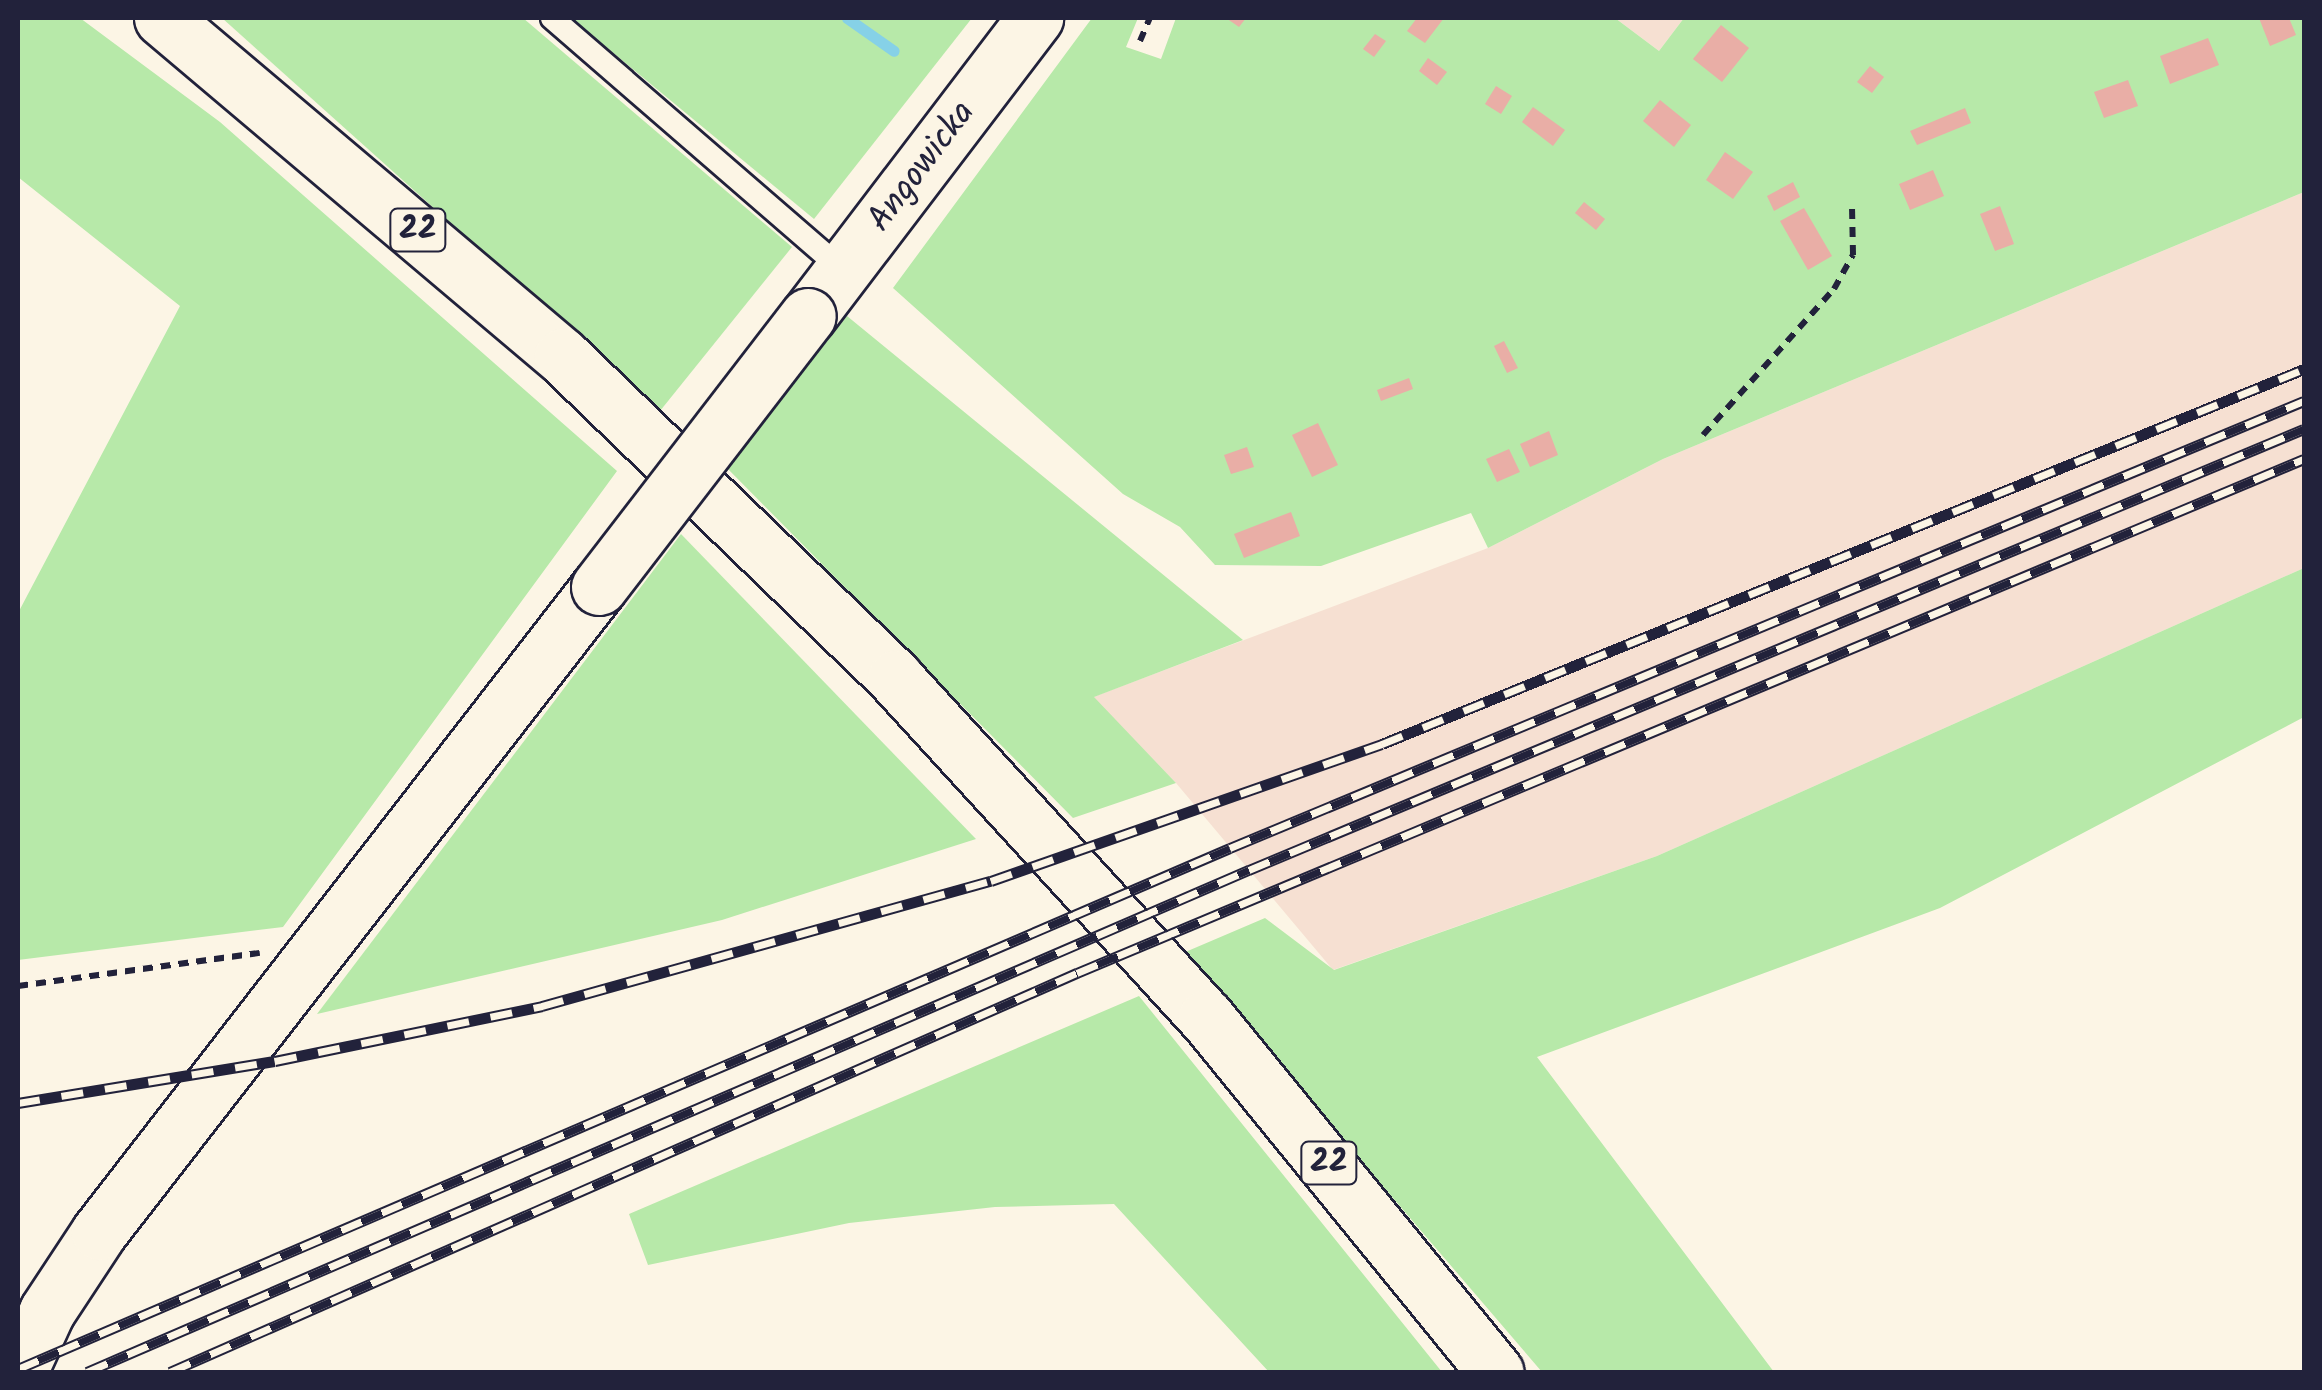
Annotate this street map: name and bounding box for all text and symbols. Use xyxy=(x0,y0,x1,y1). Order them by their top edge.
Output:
street label: Angowicka xyxy=(859,93,985,241)
road number: 22 xyxy=(388,203,448,257)
road number: 22 xyxy=(1299,1136,1359,1190)

